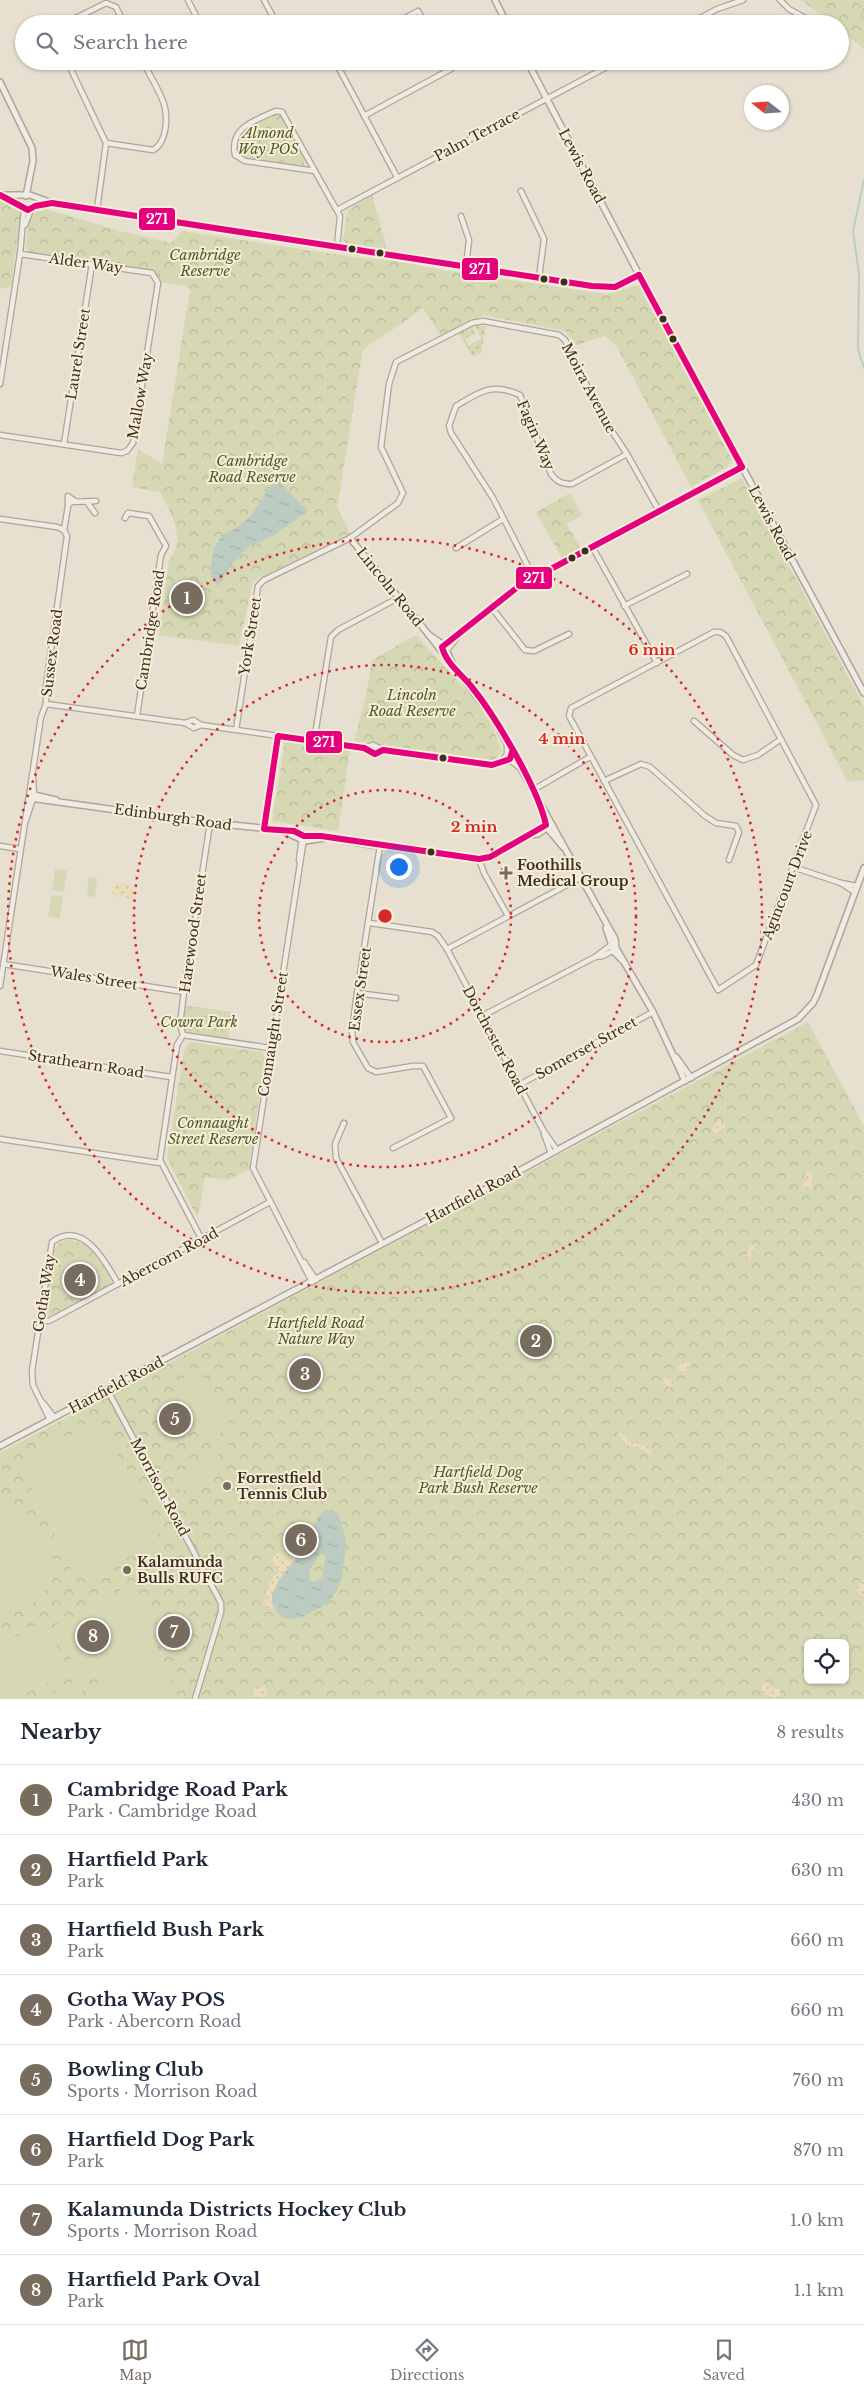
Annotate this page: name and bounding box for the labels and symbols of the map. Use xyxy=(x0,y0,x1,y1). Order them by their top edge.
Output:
north arrow xyxy=(744,85,789,130)
street label: Palm Terrace xyxy=(431,105,523,165)
park label: Almond Way POS xyxy=(237,124,299,158)
street label: Lewis Road xyxy=(555,125,610,207)
line badge: 271 xyxy=(138,207,176,231)
text: 271 xyxy=(146,210,168,228)
unlabelled marker xyxy=(347,244,357,254)
park label: Cambridge Reserve xyxy=(169,246,241,280)
unlabelled marker xyxy=(375,248,385,258)
street label: Alder Way xyxy=(47,249,124,277)
line badge: 271 xyxy=(461,257,499,281)
text: 271 xyxy=(469,260,491,278)
unlabelled marker xyxy=(539,274,549,284)
unlabelled marker xyxy=(559,277,569,287)
street label: Laurel Street xyxy=(62,306,94,401)
unlabelled marker xyxy=(658,314,668,324)
unlabelled marker xyxy=(668,334,678,344)
street label: Moira Avenue xyxy=(558,340,620,436)
street label: Mallow Way xyxy=(124,351,156,441)
street label: Fagin Way xyxy=(513,397,559,473)
park label: Cambridge Road Reserve xyxy=(207,452,296,486)
street label: Lewis Road xyxy=(745,482,800,564)
street label: Lincoln Road xyxy=(353,544,428,631)
unlabelled marker xyxy=(580,546,590,556)
unlabelled marker xyxy=(567,553,577,563)
line badge: 271 xyxy=(515,566,553,590)
street label: Cambridge Road xyxy=(132,568,168,692)
text: 271 xyxy=(523,569,545,587)
pin: 1 xyxy=(171,579,203,617)
street label: York Street xyxy=(235,595,265,678)
street label: Sussex Road xyxy=(38,607,66,698)
text: 6 min xyxy=(628,640,676,659)
park label: Lincoln Road Reserve xyxy=(367,686,456,720)
text: 4 min xyxy=(539,729,586,748)
line badge: 271 xyxy=(305,730,343,754)
text: 271 xyxy=(313,733,335,751)
unlabelled marker xyxy=(438,753,448,763)
street label: Edinburgh Road xyxy=(113,800,233,834)
text: 2 min xyxy=(451,817,497,836)
street label: Agincourt Drive xyxy=(758,828,816,943)
unlabelled marker xyxy=(426,847,436,857)
your location xyxy=(386,854,412,880)
place label: Foothills Medical Group xyxy=(517,856,629,890)
marker: Foothills Medical Group xyxy=(499,866,513,880)
street label: Harewood Street xyxy=(176,871,210,994)
centre of rings xyxy=(376,907,394,925)
street label: Essex Street xyxy=(345,945,375,1032)
street label: Wales Street xyxy=(48,962,140,994)
street label: Connaught Street xyxy=(254,970,292,1098)
street label: Dorchester Road xyxy=(459,983,531,1098)
street label: Somerset Street xyxy=(532,1012,641,1083)
park label: Cowra Park xyxy=(160,1013,238,1031)
street label: Strathearn Road xyxy=(27,1046,146,1082)
park label: Connaught Street Reserve xyxy=(168,1114,259,1148)
street label: Hartfield Road xyxy=(422,1162,524,1228)
street label: Abercorn Road xyxy=(116,1223,222,1291)
street label: Gotha Way xyxy=(29,1253,59,1333)
pin: 4 xyxy=(64,1261,96,1299)
park label: Hartfield Road Nature Way xyxy=(267,1314,365,1348)
pin: 2 xyxy=(520,1322,552,1360)
street label: Hartfield Road xyxy=(65,1352,167,1418)
pin: 3 xyxy=(289,1355,321,1393)
pin: 5 xyxy=(159,1400,191,1438)
street label: Morrison Road xyxy=(127,1435,194,1540)
park label: Hartfield Dog Park Bush Reserve xyxy=(417,1463,538,1497)
place label: Forrestfield Tennis Club xyxy=(237,1469,327,1503)
marker: Forrestfield Tennis Club xyxy=(221,1480,233,1492)
pin: 6 xyxy=(285,1521,317,1559)
place label: Kalamunda Bulls RUFC xyxy=(137,1553,223,1587)
marker: Kalamunda Bulls RUFC xyxy=(121,1564,133,1576)
pin: 7 xyxy=(158,1613,190,1651)
pin: 8 xyxy=(77,1617,109,1655)

